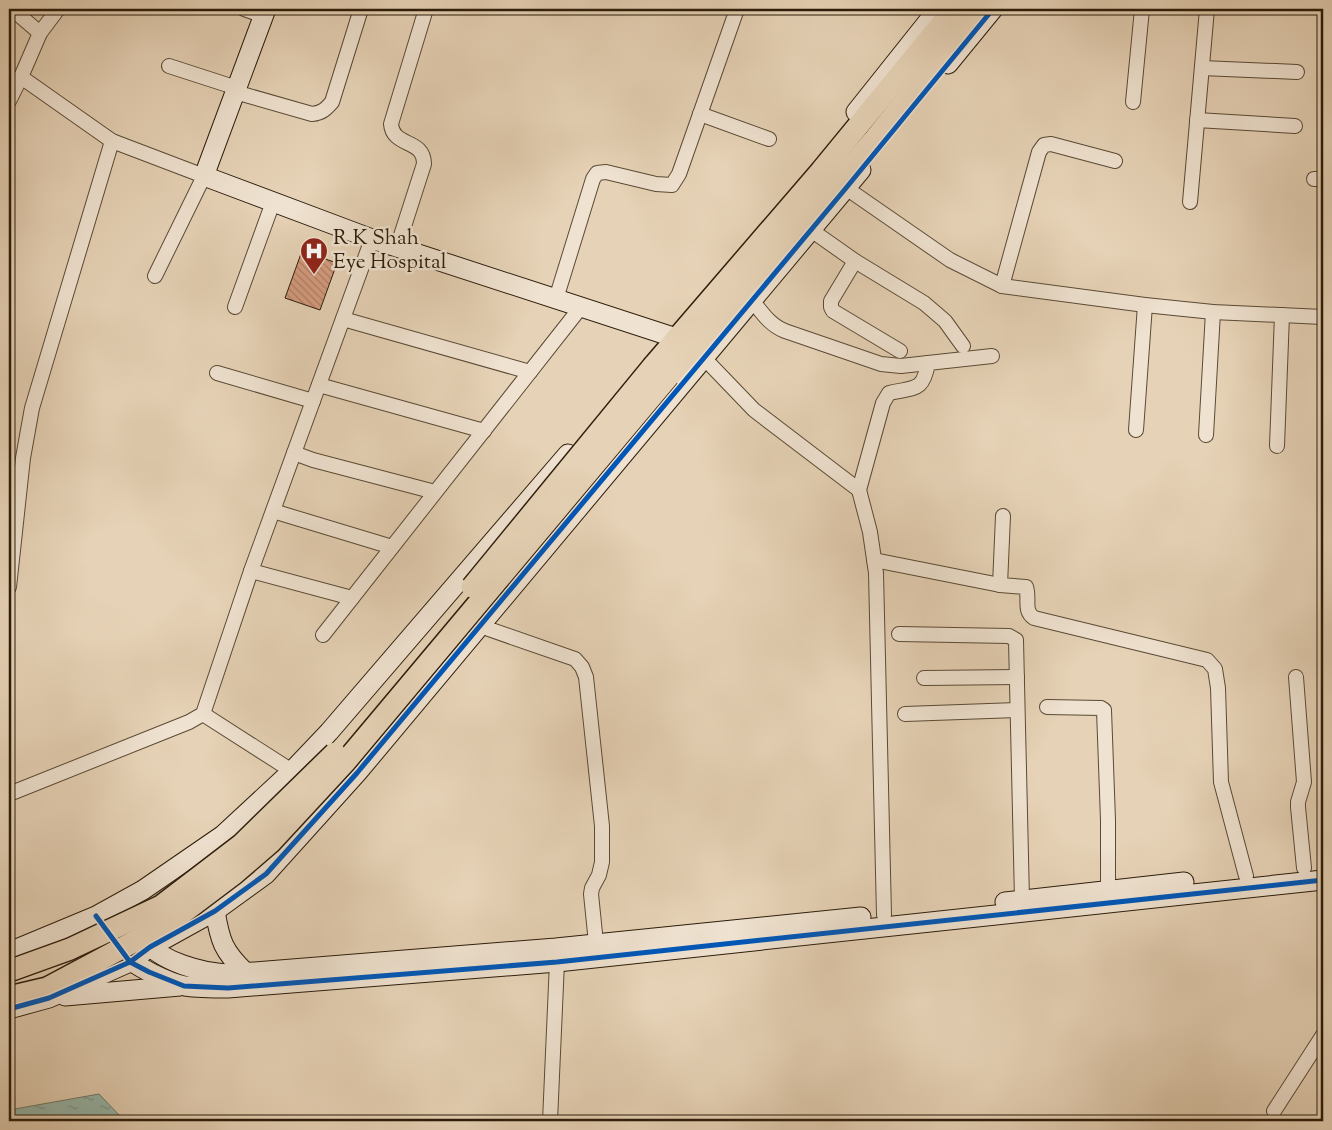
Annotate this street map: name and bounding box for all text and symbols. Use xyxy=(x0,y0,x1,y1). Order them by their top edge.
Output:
place label: R K Shah Eye Hospital xyxy=(333,224,447,278)
hospital icon: R K Shah Eye Hospital xyxy=(299,236,329,275)

